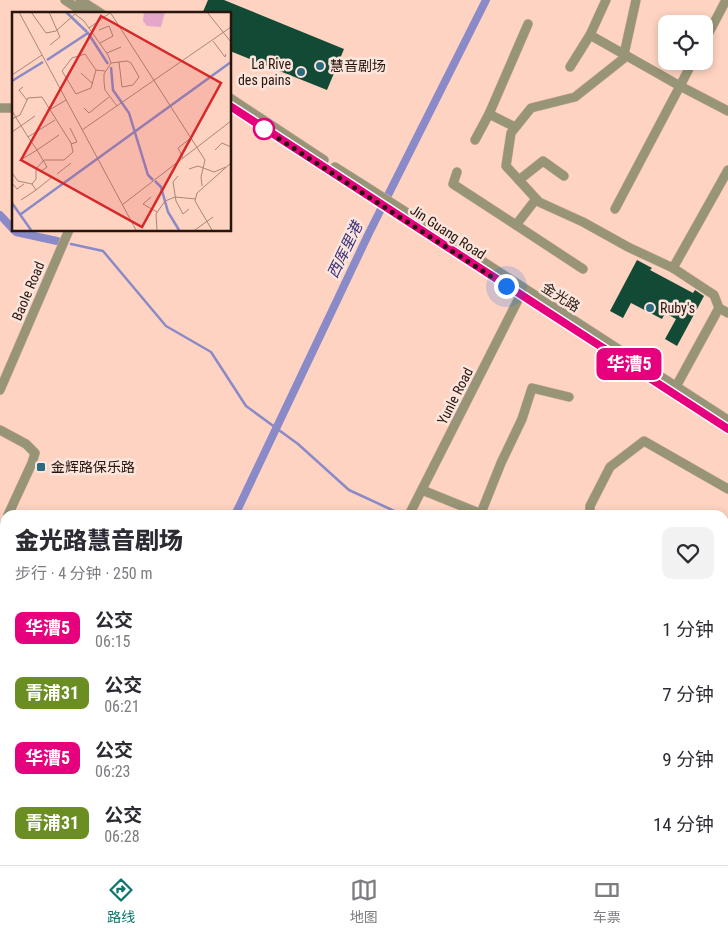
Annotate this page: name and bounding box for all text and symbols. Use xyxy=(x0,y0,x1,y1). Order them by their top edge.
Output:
inset map xyxy=(12,12,231,231)
map controls xyxy=(658,15,713,70)
button: locate xyxy=(658,15,713,70)
place label: La Rive des pains xyxy=(238,56,291,88)
place label: 慧音剧场 xyxy=(330,58,386,74)
marker: 慧音剧场 xyxy=(314,60,326,72)
marker: La Rive des pains xyxy=(295,66,307,78)
unlabelled marker xyxy=(253,118,275,140)
street label: Jin Guang Road xyxy=(407,202,489,262)
water label: 西厍里港 xyxy=(324,217,367,281)
street label: Baole Road xyxy=(8,259,48,323)
your location xyxy=(494,274,519,299)
street label: 金光路 xyxy=(539,279,583,315)
place label: Ruby's xyxy=(660,300,695,316)
marker: Ruby's xyxy=(644,302,656,314)
line badge: 华漕5 xyxy=(600,348,658,380)
text: 华漕5 xyxy=(606,353,652,374)
street label: Yunle Road xyxy=(434,365,476,427)
place label: 金辉路保乐路 xyxy=(51,459,135,475)
marker: 金辉路保乐路 xyxy=(35,461,47,473)
text: 金光路慧音剧场 xyxy=(15,527,183,555)
button: heart xyxy=(662,527,714,579)
text: 步行 · 4 分钟 · 250 m xyxy=(15,564,152,583)
text: 公交 xyxy=(95,609,133,632)
text: 华漕5 xyxy=(25,617,70,638)
text: 1 分钟 xyxy=(662,618,714,641)
text: 06:15 xyxy=(95,632,130,651)
text: 公交 xyxy=(104,674,142,697)
text: 青浦31 xyxy=(25,682,79,703)
text: 7 分钟 xyxy=(662,683,714,706)
text: 06:21 xyxy=(104,697,140,716)
text: 公交 xyxy=(95,739,133,762)
text: 华漕5 xyxy=(25,747,70,768)
text: 9 分钟 xyxy=(662,748,714,771)
text: 06:23 xyxy=(95,762,130,781)
text: 公交 xyxy=(104,804,142,827)
text: 青浦31 xyxy=(25,812,79,833)
text: 14 分钟 xyxy=(653,813,714,836)
text: 06:28 xyxy=(104,827,140,846)
tab: 路线 xyxy=(107,876,135,926)
tab: 地图 xyxy=(350,876,378,926)
tab: 车票 xyxy=(593,876,621,926)

